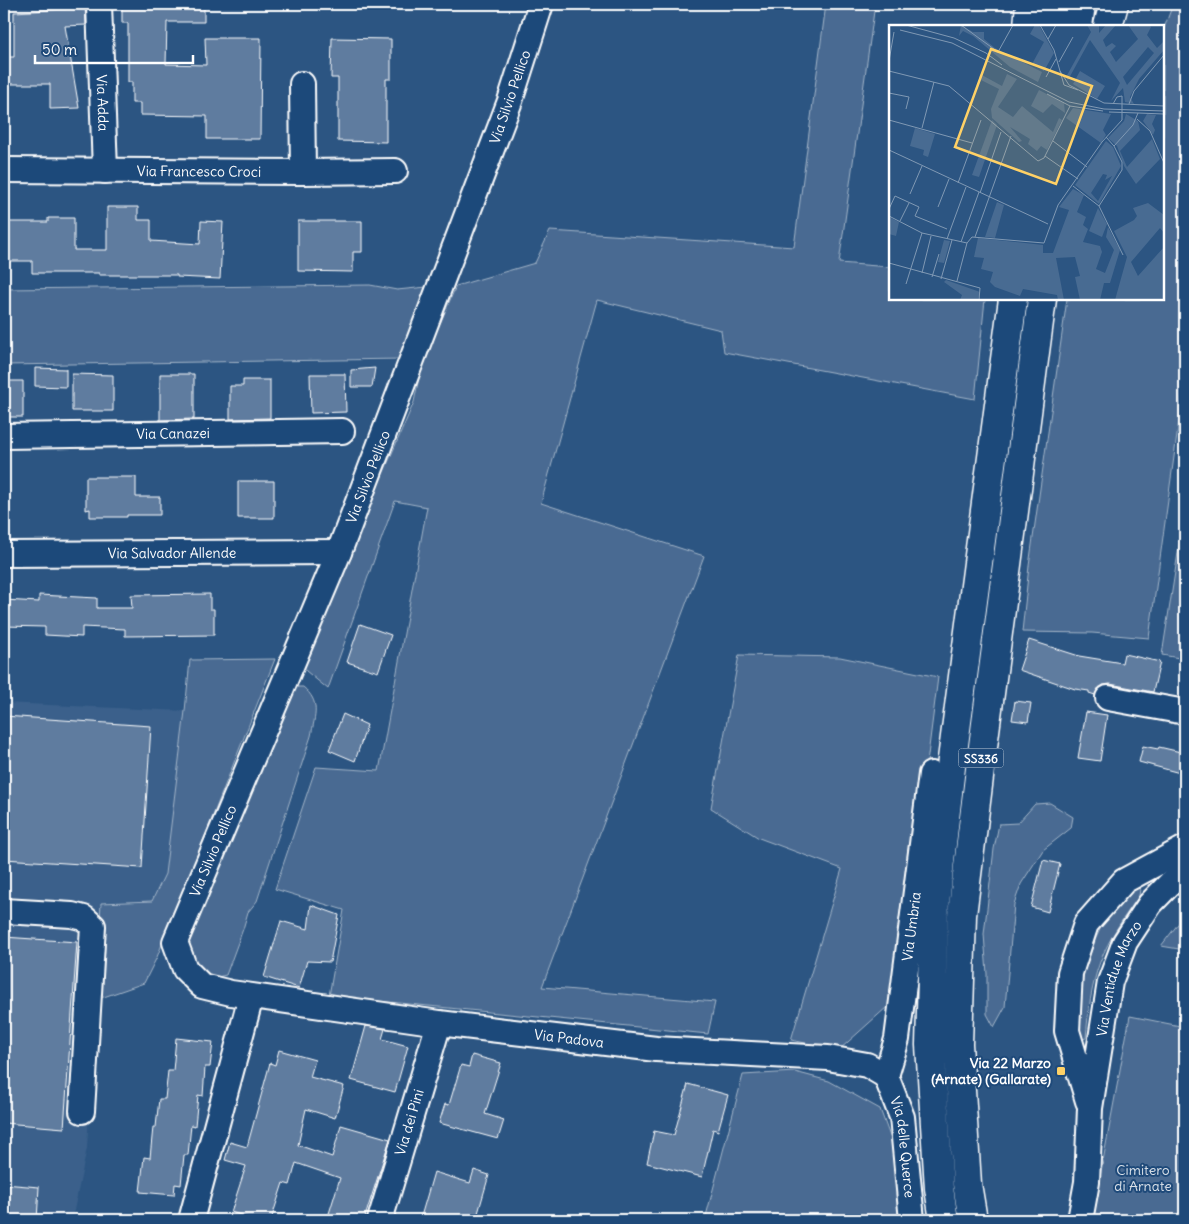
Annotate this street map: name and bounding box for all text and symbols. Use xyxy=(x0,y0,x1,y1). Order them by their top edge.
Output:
inset map xyxy=(889,25,1164,300)
scale bar xyxy=(35,32,192,64)
text: 50 m xyxy=(42,40,77,59)
street label: Via Silvio Pellico xyxy=(486,48,535,146)
street label: Via Adda xyxy=(93,74,113,132)
street label: Via Francesco Croci xyxy=(137,162,261,181)
street label: Via Canazei xyxy=(136,424,210,443)
street label: Via Silvio Pellico xyxy=(342,428,394,526)
street label: Via Salvador Allende xyxy=(108,544,236,562)
road number: SS336 xyxy=(958,748,1004,768)
street label: Via Silvio Pellico xyxy=(186,802,240,900)
street label: Via Umbria xyxy=(898,891,925,962)
street label: Via Ventidue Marzo xyxy=(1092,917,1146,1038)
street label: Via Padova xyxy=(533,1025,605,1052)
place label: Via 22 Marzo (Arnate) (Gallarate) xyxy=(931,1054,1051,1088)
marker: Via 22 Marzo (Arnate) (Gallarate) xyxy=(1055,1065,1067,1077)
street label: Via dei Pini xyxy=(391,1087,428,1158)
street label: Via delle Querce xyxy=(886,1094,919,1199)
park label: Cimitero di Arnate xyxy=(1114,1161,1172,1195)

